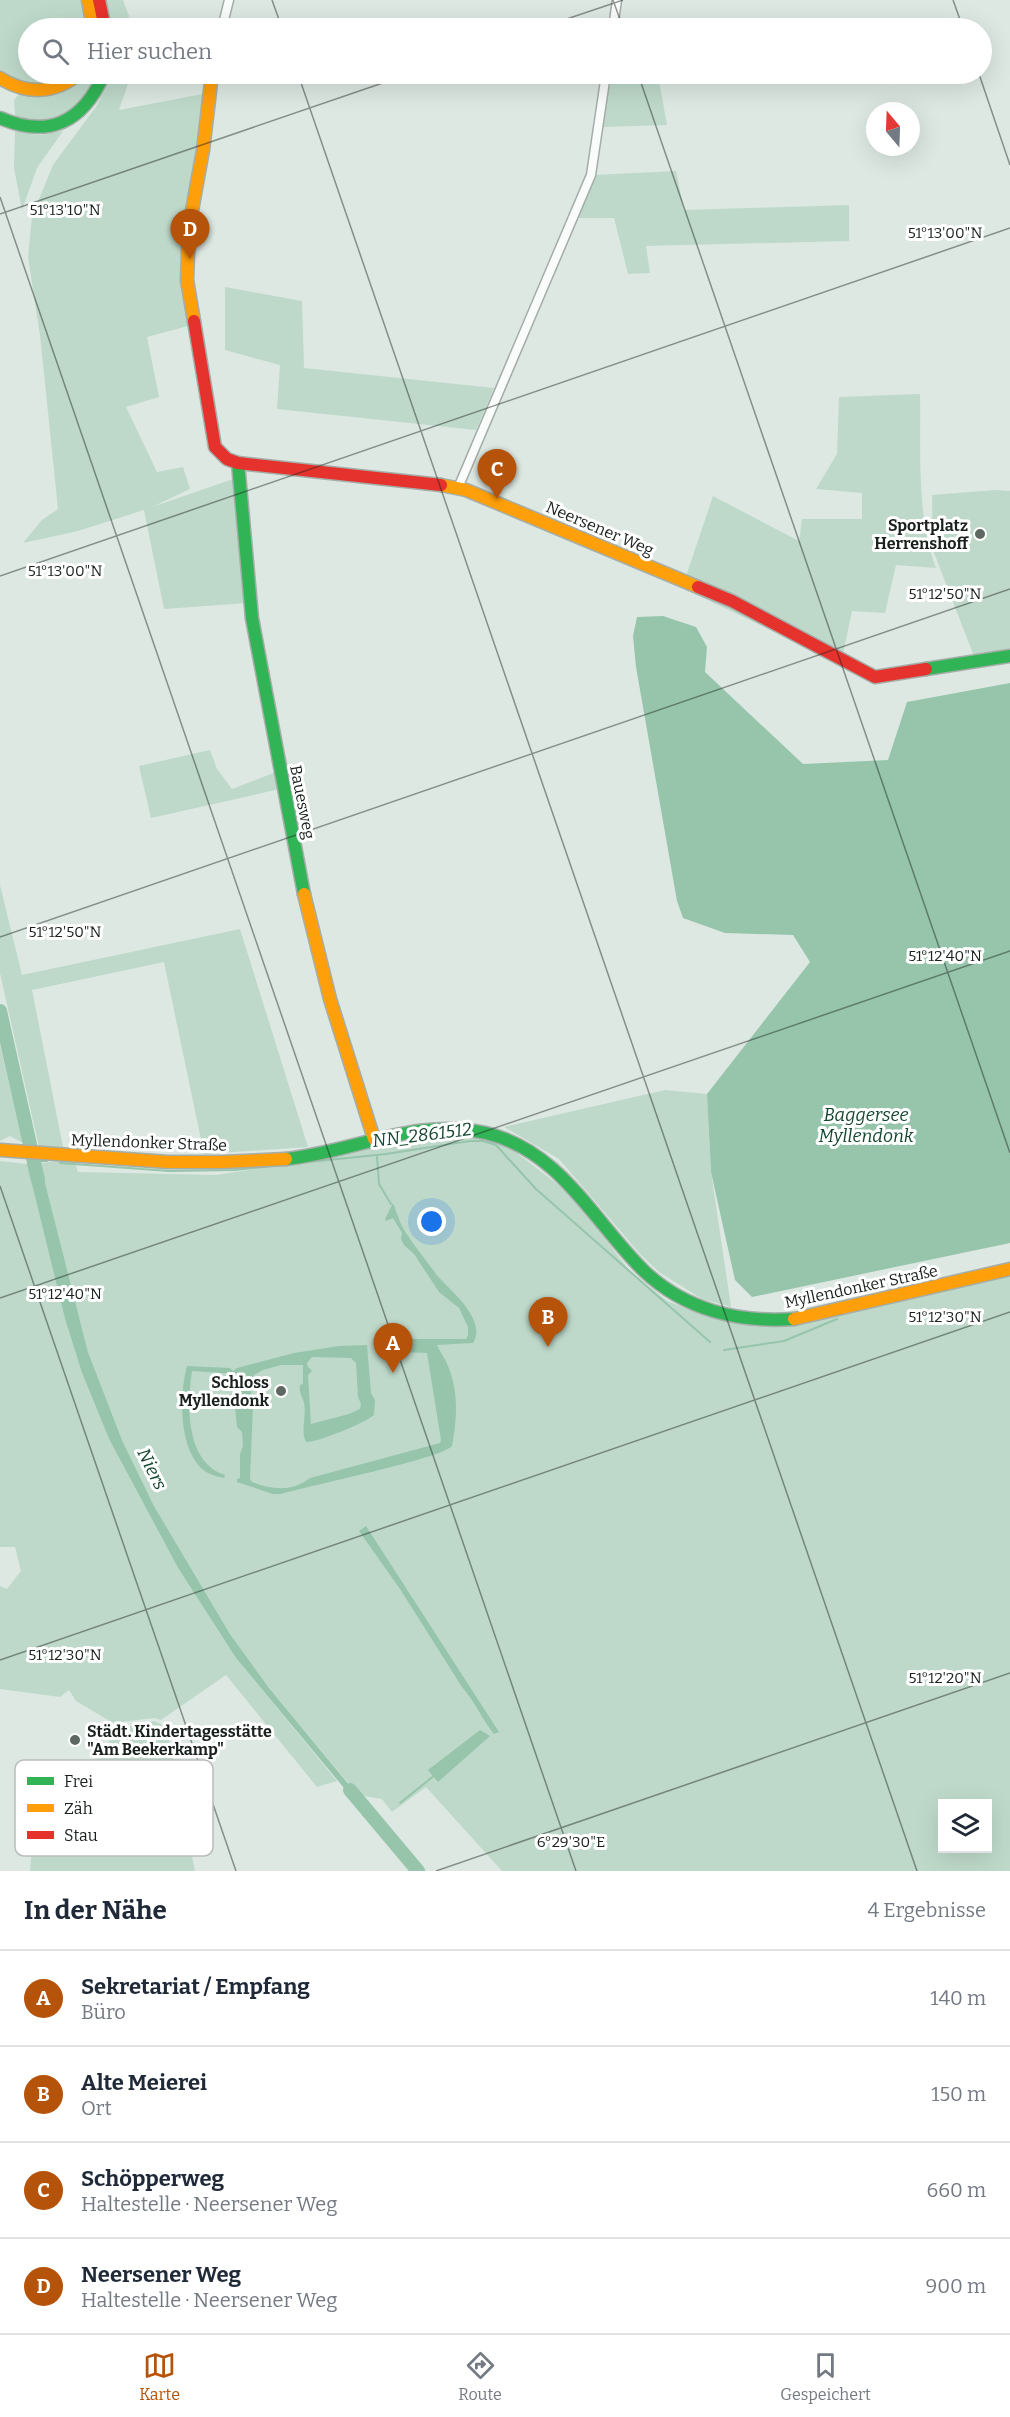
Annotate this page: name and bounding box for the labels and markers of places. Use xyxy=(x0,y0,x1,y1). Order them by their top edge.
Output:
pin: D xyxy=(170,210,210,259)
pin: C xyxy=(478,450,516,499)
place label: Sportplatz Herrenshoff xyxy=(874,516,969,553)
marker: Sportplatz Herrenshoff xyxy=(973,527,987,541)
pin: B xyxy=(528,1298,568,1347)
pin: A xyxy=(374,1324,412,1373)
place label: Schloss Myllendonk xyxy=(179,1373,269,1410)
marker: Schloss Myllendonk xyxy=(274,1384,288,1398)
place label: Städt. Kindertagesstätte "Am Beekerkamp" xyxy=(87,1722,272,1759)
marker: Städt. Kindertagesstätte "Am Beekerkamp" xyxy=(68,1733,82,1747)

